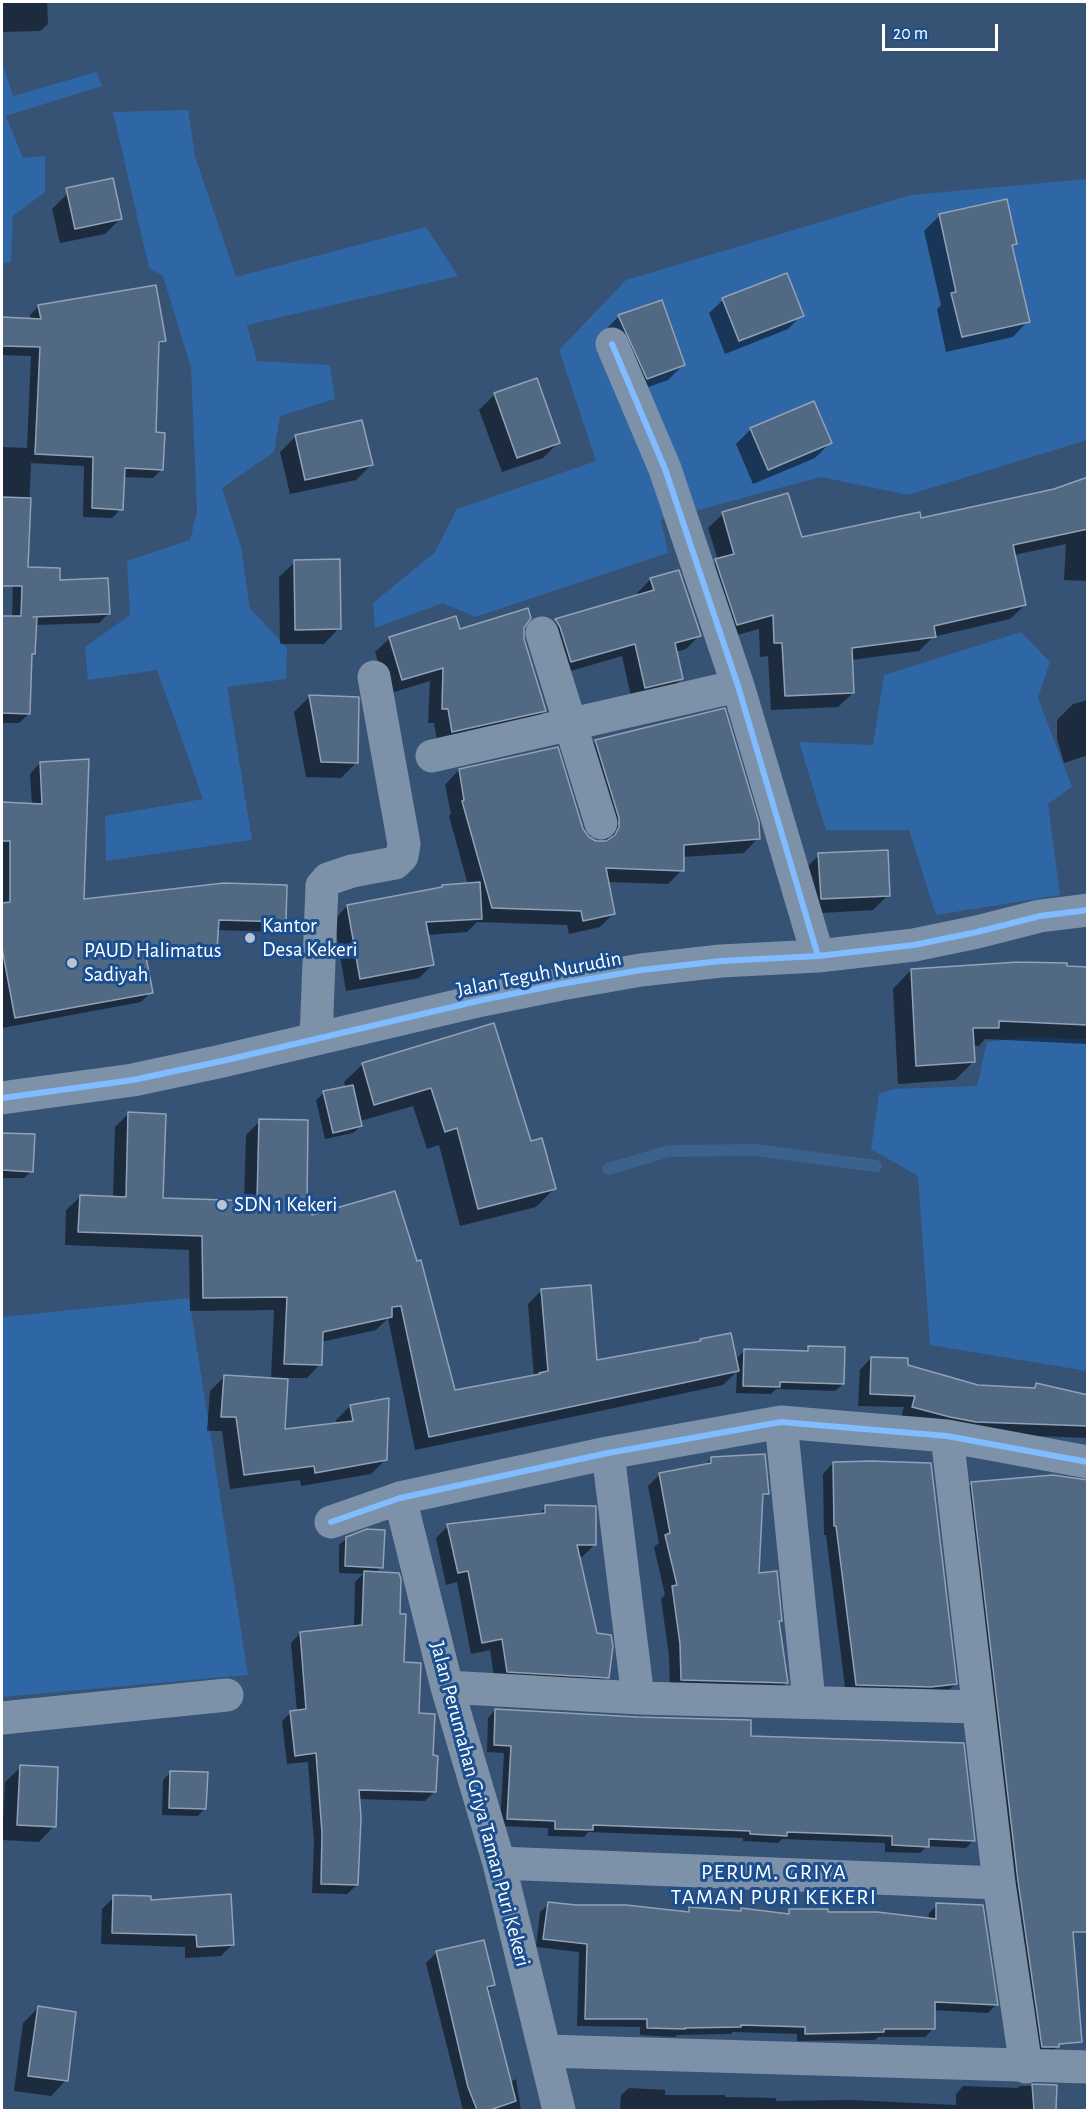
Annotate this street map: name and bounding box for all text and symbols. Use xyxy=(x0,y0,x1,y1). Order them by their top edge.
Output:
scale bar xyxy=(885,12,1000,50)
text: 20 m xyxy=(893,25,928,43)
place label: Kantor Desa Kekeri xyxy=(262,913,358,963)
marker: Kantor Desa Kekeri xyxy=(243,931,257,945)
place label: PAUD Halimatus Sadiyah xyxy=(84,938,221,988)
street label: Jalan Teguh Nurudin xyxy=(454,946,624,1002)
marker: PAUD Halimatus Sadiyah xyxy=(65,956,79,970)
place label: SDN 1 Kekeri xyxy=(234,1192,337,1218)
marker: SDN 1 Kekeri xyxy=(215,1198,229,1212)
street label: Jalan Perumahan Griya Taman Puri Kekeri xyxy=(424,1639,536,1969)
district label: PERUM. GRIYA TAMAN PURI KEKERI xyxy=(671,1859,877,1910)

